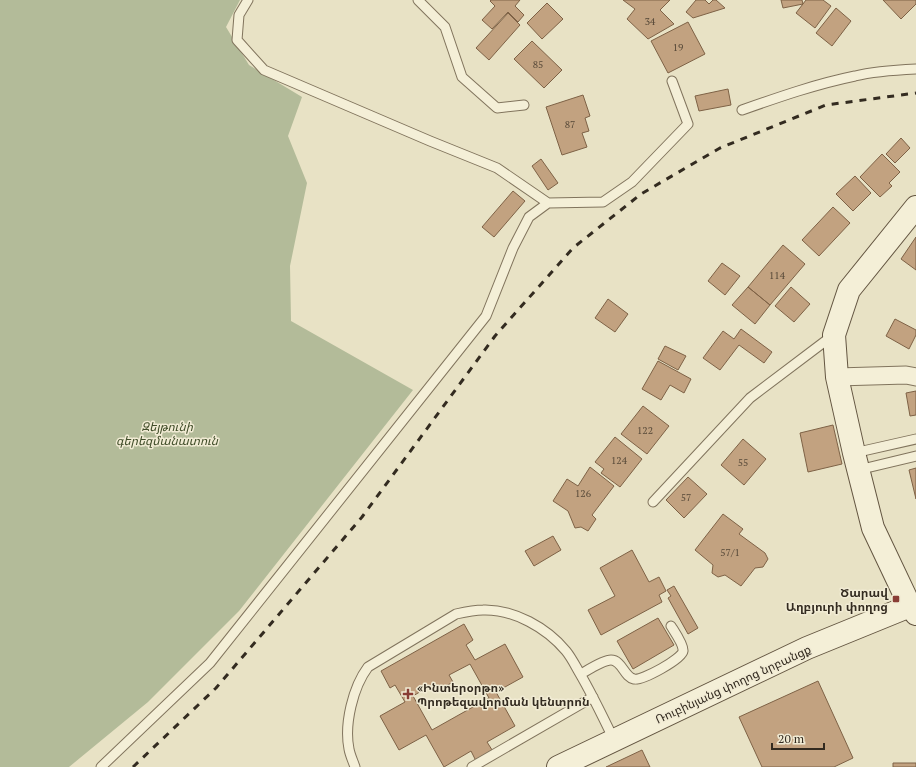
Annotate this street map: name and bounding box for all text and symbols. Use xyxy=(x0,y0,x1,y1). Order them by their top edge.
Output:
house number: 34 xyxy=(645,15,656,28)
house number: 19 xyxy=(673,41,683,54)
house number: 85 xyxy=(533,58,543,71)
house number: 87 xyxy=(565,118,575,131)
house number: 114 xyxy=(769,269,786,282)
park label: Զեյթունի գերեզմանատուն xyxy=(116,419,219,448)
house number: 122 xyxy=(637,424,653,437)
house number: 124 xyxy=(611,454,628,467)
house number: 55 xyxy=(738,456,748,469)
house number: 126 xyxy=(575,487,592,500)
house number: 57 xyxy=(681,491,691,504)
house number: 57/1 xyxy=(720,546,740,559)
place label: Ծարավ Աղբյուրի փողոց xyxy=(786,585,889,614)
marker: Ծարավ Աղբյուրի փողոց xyxy=(891,594,901,604)
street label: Ռուբինյանց փողոց նրբանցք xyxy=(653,641,813,727)
place label: «Ինտերօրթո» Պրոթեզավորման կենտրոն xyxy=(417,680,590,709)
marker: «Ինտերօրթո» Պրոթեզավորման կենտրոն xyxy=(402,688,414,700)
scale bar xyxy=(772,725,824,751)
text: 20 m xyxy=(778,731,805,746)

